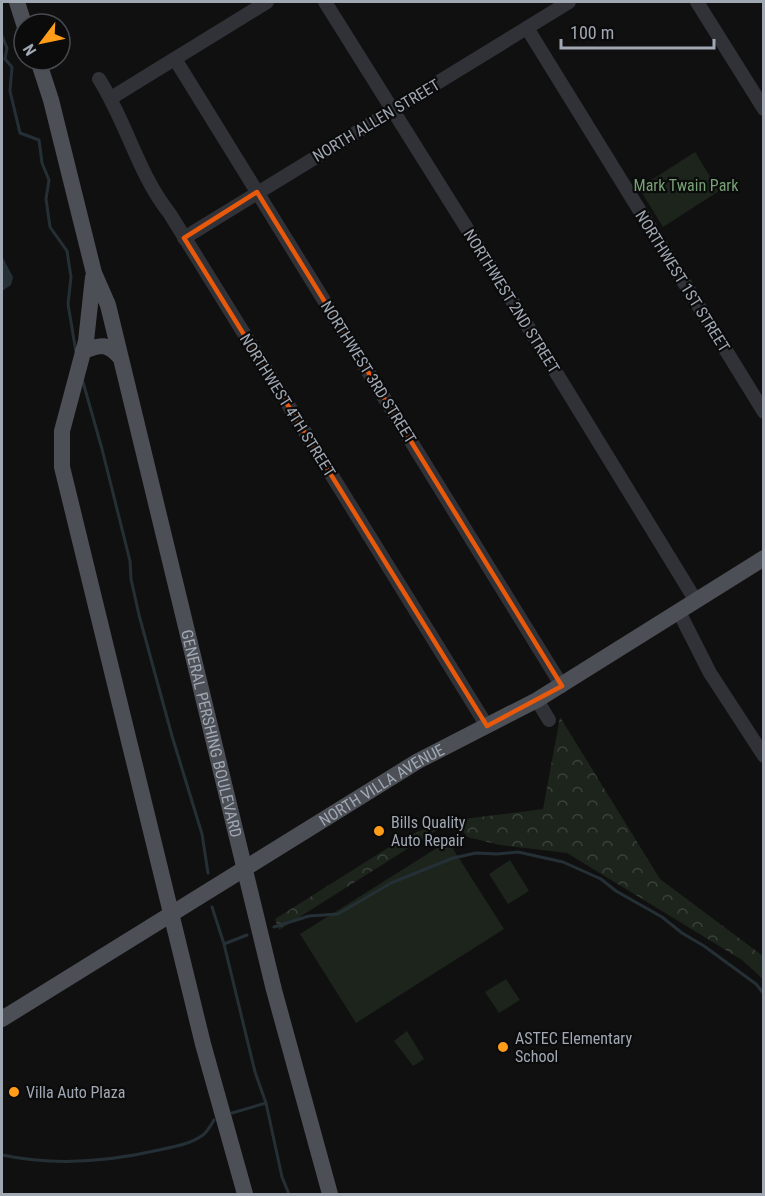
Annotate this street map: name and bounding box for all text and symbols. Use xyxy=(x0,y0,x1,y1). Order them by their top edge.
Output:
north arrow xyxy=(12,12,72,72)
scale bar xyxy=(561,12,714,50)
text: 100 m xyxy=(570,22,614,43)
text: N xyxy=(19,40,40,59)
street label: NORTH ALLEN STREET xyxy=(309,75,443,166)
park label: Mark Twain Park xyxy=(634,176,739,195)
street label: NORTHWEST 1ST STREET xyxy=(631,207,734,355)
street label: NORTHWEST 2ND STREET xyxy=(460,226,564,377)
street label: NORTHWEST 3RD STREET xyxy=(317,297,420,447)
street label: NORTHWEST 4TH STREET xyxy=(236,330,339,480)
street label: GENERAL PERSHING BOULEVARD xyxy=(177,628,246,839)
street label: NORTH VILLA AVENUE xyxy=(316,740,447,830)
place label: Bills Quality Auto Repair xyxy=(391,813,466,850)
marker: Bills Quality Auto Repair xyxy=(372,824,386,838)
place label: ASTEC Elementary School xyxy=(515,1029,632,1066)
marker: ASTEC Elementary School xyxy=(496,1040,510,1054)
place label: Villa Auto Plaza xyxy=(26,1083,125,1102)
marker: Villa Auto Plaza xyxy=(7,1085,21,1099)

